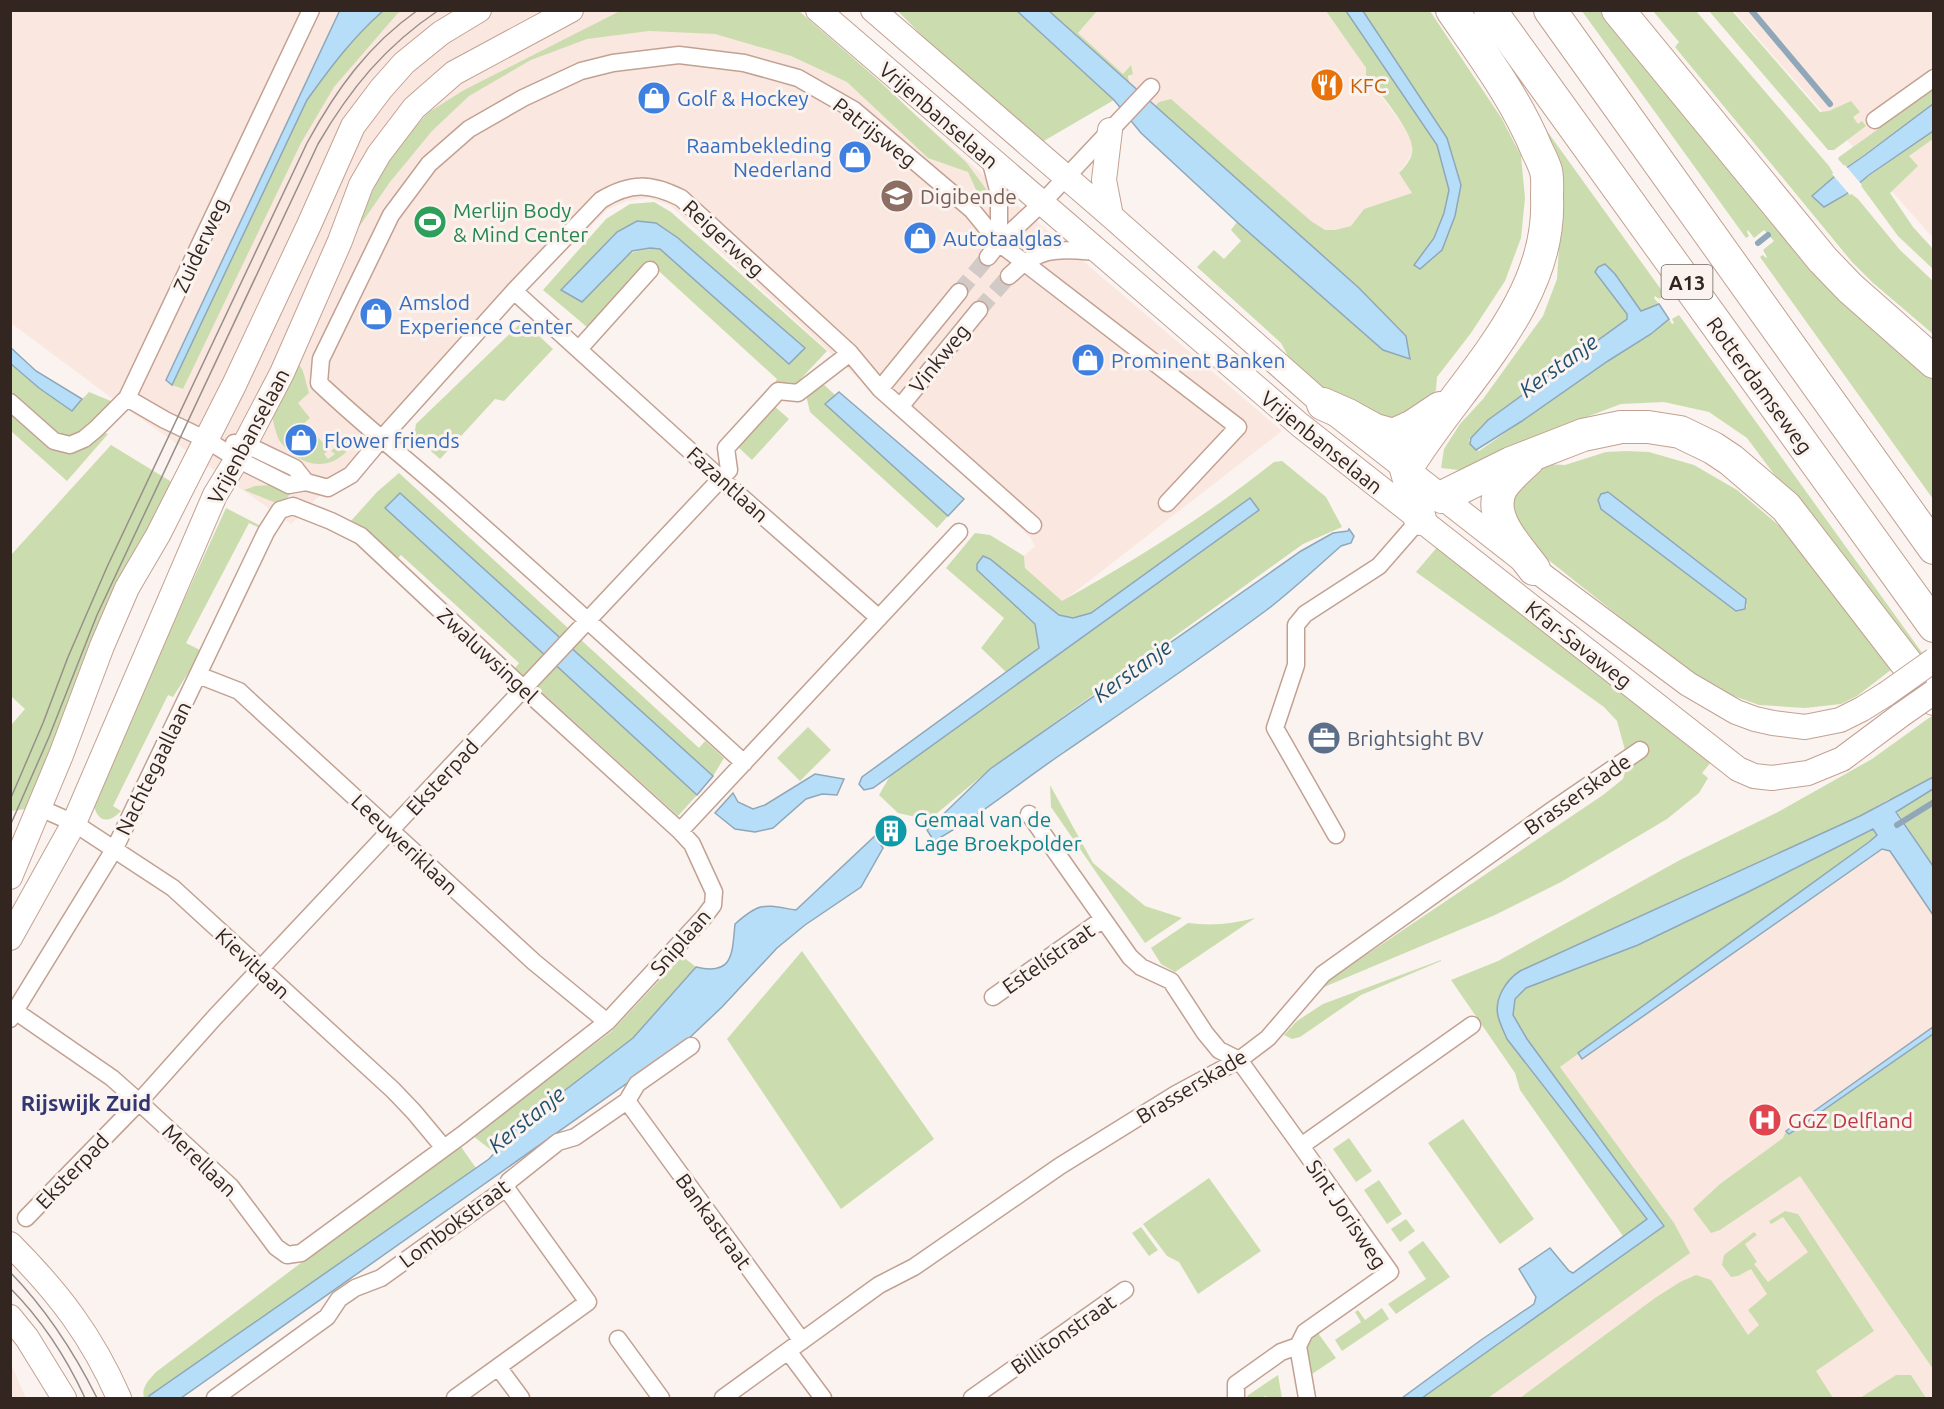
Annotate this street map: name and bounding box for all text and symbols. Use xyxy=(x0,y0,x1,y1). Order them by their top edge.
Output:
street label: Vrijenbanselaan xyxy=(875,57,1003,173)
restaurant icon: KFC xyxy=(1309,67,1345,103)
place label: KFC xyxy=(1350,73,1387,97)
shop icon: Golf & Hockey xyxy=(636,80,672,116)
place label: Golf & Hockey xyxy=(677,86,809,110)
street label: Patrijsweg xyxy=(829,92,921,172)
place label: Raambekleding Nederland xyxy=(686,133,832,181)
shop icon: Raambekleding Nederland xyxy=(837,139,873,175)
school or university icon: Digibende xyxy=(879,178,915,214)
place label: Digibende xyxy=(920,184,1017,208)
street label: Zuiderweg xyxy=(168,194,232,296)
street label: Reigerweg xyxy=(679,195,769,281)
place label: Merlijn Body & Mind Center xyxy=(453,198,588,246)
sports icon: Merlijn Body & Mind Center xyxy=(412,204,448,240)
shop icon: Autotaalglas xyxy=(902,220,938,256)
place label: Autotaalglas xyxy=(943,226,1062,250)
road number: A13 xyxy=(1662,265,1712,299)
place label: Amslod Experience Center xyxy=(399,290,572,338)
shop icon: Amslod Experience Center xyxy=(358,296,394,332)
street label: Rotterdamseweg xyxy=(1702,312,1818,458)
street label: Vinkweg xyxy=(904,319,974,397)
water label: Kerstanje xyxy=(1514,328,1602,402)
shop icon: Prominent Banken xyxy=(1070,342,1106,378)
place label: Prominent Banken xyxy=(1111,348,1286,372)
street label: Vrijenbanselaan xyxy=(202,364,294,508)
street label: Vrijenbanselaan xyxy=(1256,386,1388,498)
shop icon: Flower friends xyxy=(283,422,319,458)
place label: Flower friends xyxy=(324,428,460,452)
street label: Fazantlaan xyxy=(683,441,773,527)
street label: Kfar-Savaweg xyxy=(1521,595,1637,693)
street label: Zwaluwsingel xyxy=(433,603,543,707)
water label: Kerstanje xyxy=(1088,633,1176,707)
street label: Nachtegaallaan xyxy=(110,697,196,839)
office icon: Brightsight BV xyxy=(1306,720,1342,756)
place label: Brightsight BV xyxy=(1347,726,1484,750)
street label: Eksterpad xyxy=(401,734,483,820)
street label: Brasserskade xyxy=(1519,749,1635,839)
street label: Leeuweriklaan xyxy=(347,789,463,899)
place label: Gemaal van de Lage Broekpolder xyxy=(914,807,1082,855)
building icon: Gemaal van de Lage Broekpolder xyxy=(873,813,909,849)
street label: Sniplaan xyxy=(645,904,715,980)
street label: Estelístraat xyxy=(998,918,1098,998)
street label: Kievitlaan xyxy=(211,923,295,1003)
street label: Brasserskade xyxy=(1132,1044,1250,1128)
water label: Kerstanje xyxy=(483,1081,569,1157)
district label: Rijswijk Zuid xyxy=(21,1090,151,1115)
hospital icon: GGZ Delfland xyxy=(1747,1102,1783,1138)
place label: GGZ Delfland xyxy=(1788,1108,1913,1132)
street label: Merellaan xyxy=(158,1119,242,1201)
street label: Eksterpad xyxy=(30,1129,114,1213)
street label: Sint Jorisweg xyxy=(1302,1155,1392,1273)
street label: Bankastraat xyxy=(671,1168,757,1274)
street label: Lombokstraat xyxy=(394,1174,514,1272)
street label: Billitonstraat xyxy=(1006,1289,1120,1379)

